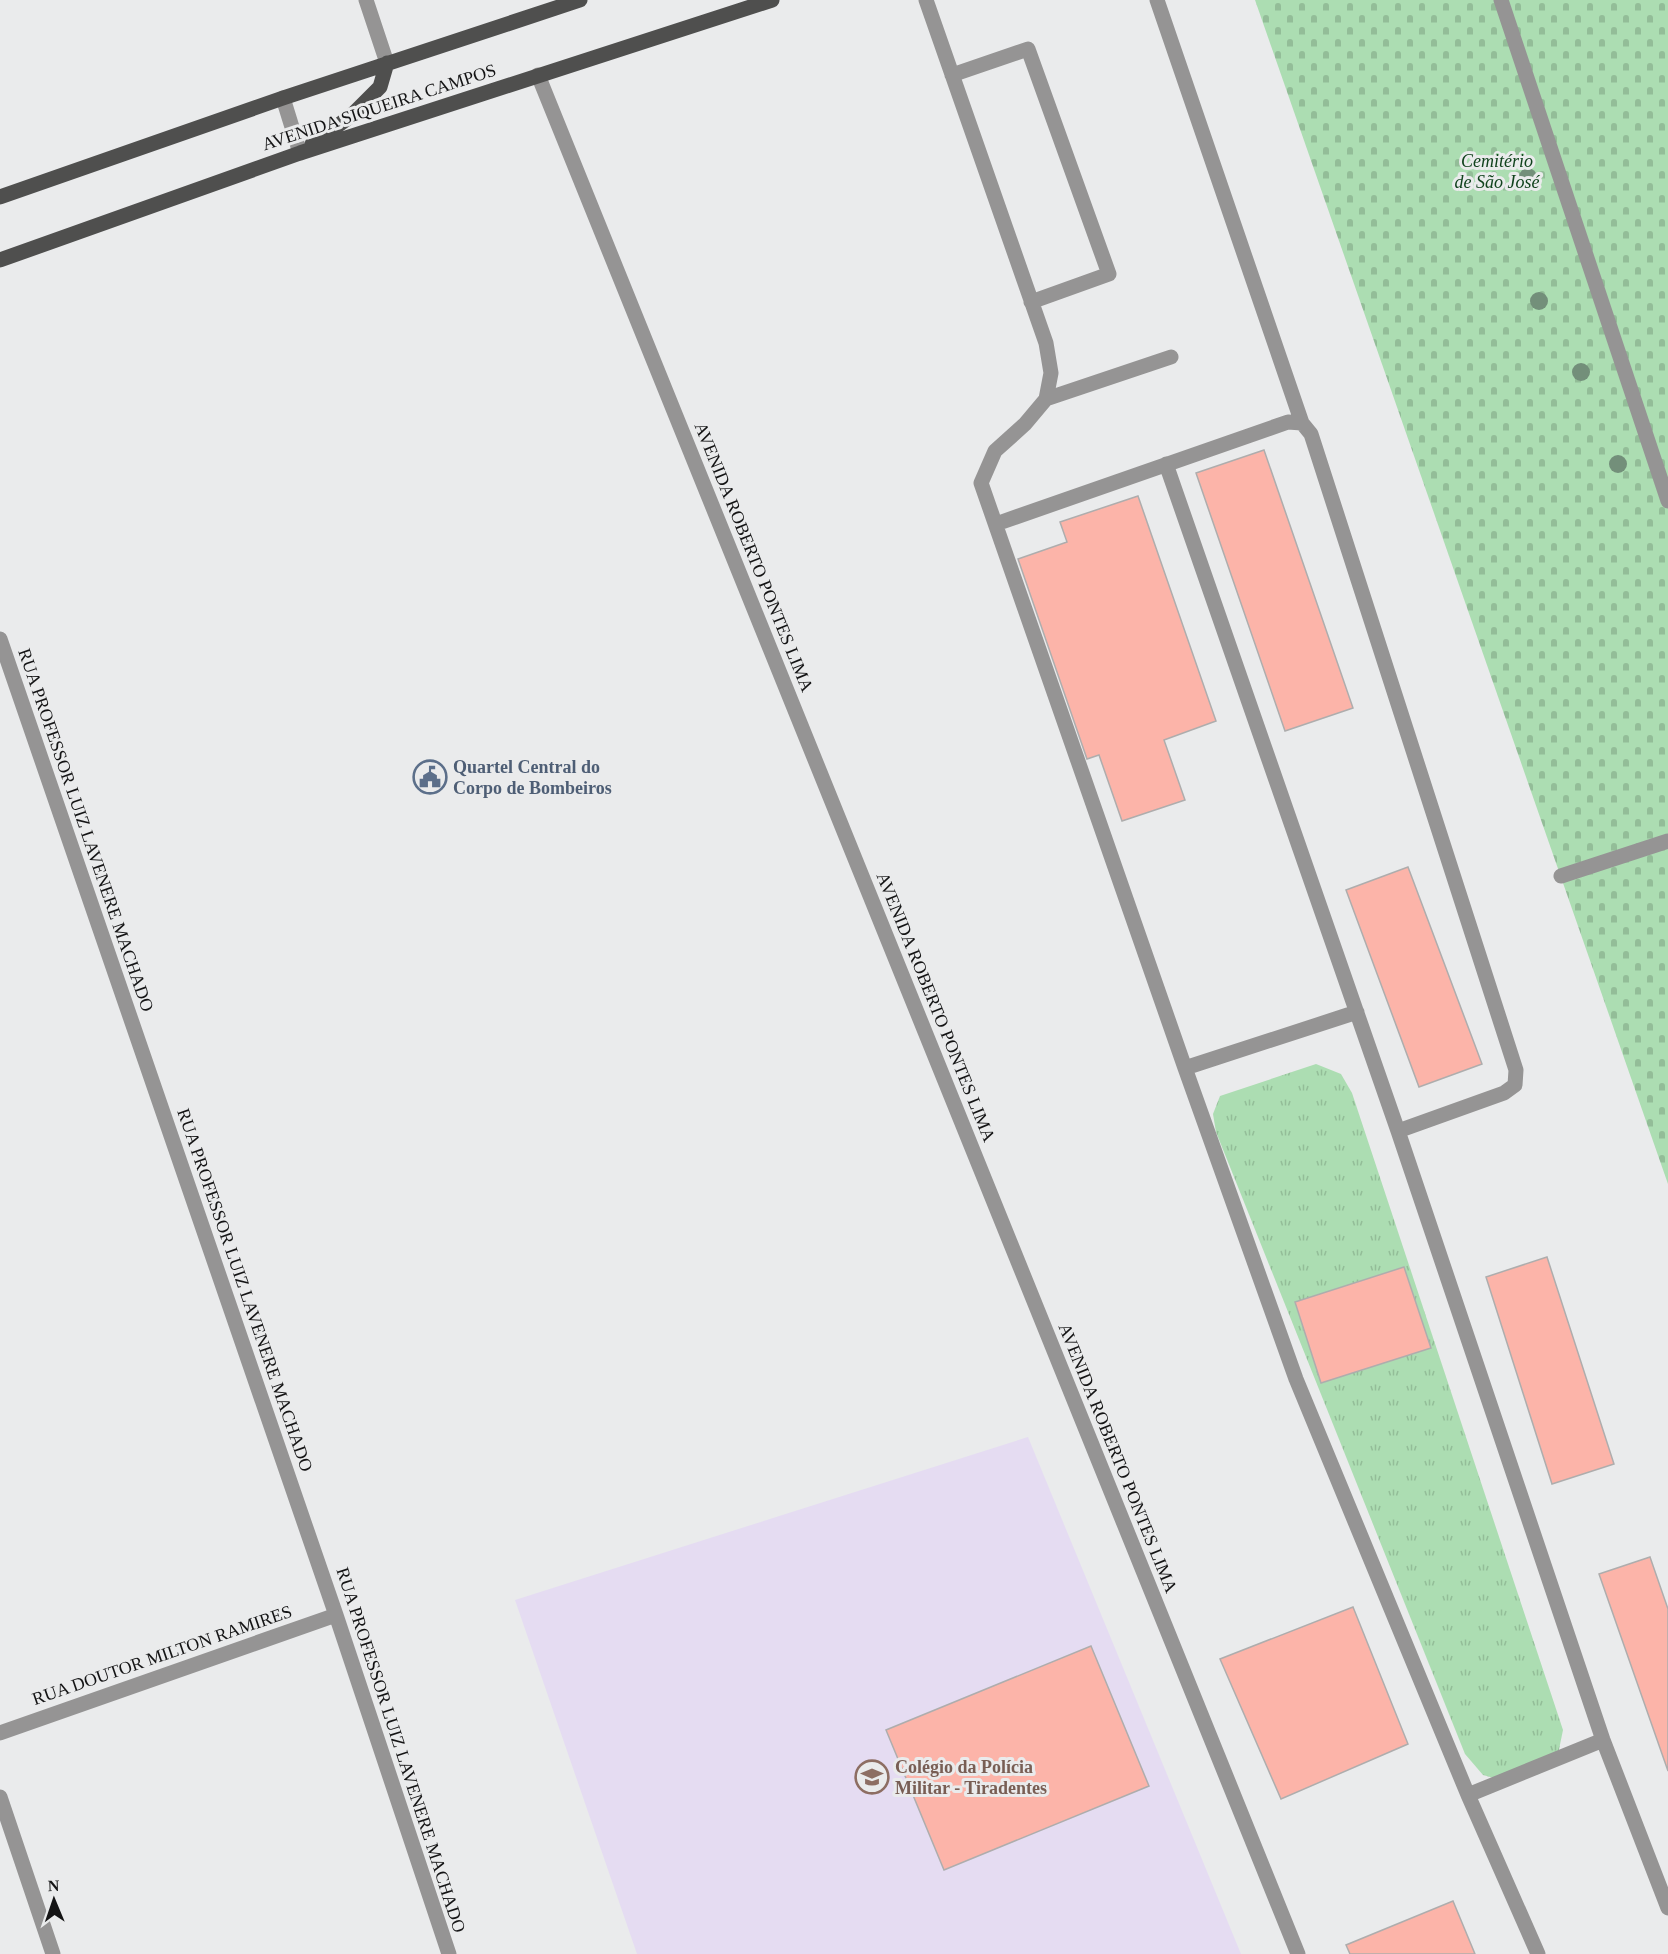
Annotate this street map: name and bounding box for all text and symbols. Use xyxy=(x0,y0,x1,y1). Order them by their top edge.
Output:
street label: AVENIDA SIQUEIRA CAMPOS xyxy=(260,60,498,154)
park label: Cemitério de São José xyxy=(1455,151,1540,192)
street label: AVENIDA ROBERTO PONTES LIMA xyxy=(691,419,817,695)
street label: RUA PROFESSOR LUIZ LAVENERE MACHADO xyxy=(14,646,158,1014)
place label: Quartel Central do Corpo de Bombeiros xyxy=(453,757,612,798)
public building icon: Quartel Central do Corpo de Bombeiros xyxy=(412,759,448,795)
street label: AVENIDA ROBERTO PONTES LIMA xyxy=(873,869,999,1145)
street label: RUA PROFESSOR LUIZ LAVENERE MACHADO xyxy=(173,1106,317,1474)
street label: AVENIDA ROBERTO PONTES LIMA xyxy=(1055,1320,1181,1596)
street label: RUA PROFESSOR LUIZ LAVENERE MACHADO xyxy=(332,1565,470,1935)
street label: RUA DOUTOR MILTON RAMIRES xyxy=(30,1601,294,1709)
place label: Colégio da Polícia Militar - Tiradentes xyxy=(895,1757,1047,1798)
school or university icon: Colégio da Polícia Militar - Tiradentes xyxy=(854,1759,890,1795)
north arrow xyxy=(24,1870,84,1930)
text: N xyxy=(47,1877,60,1894)

